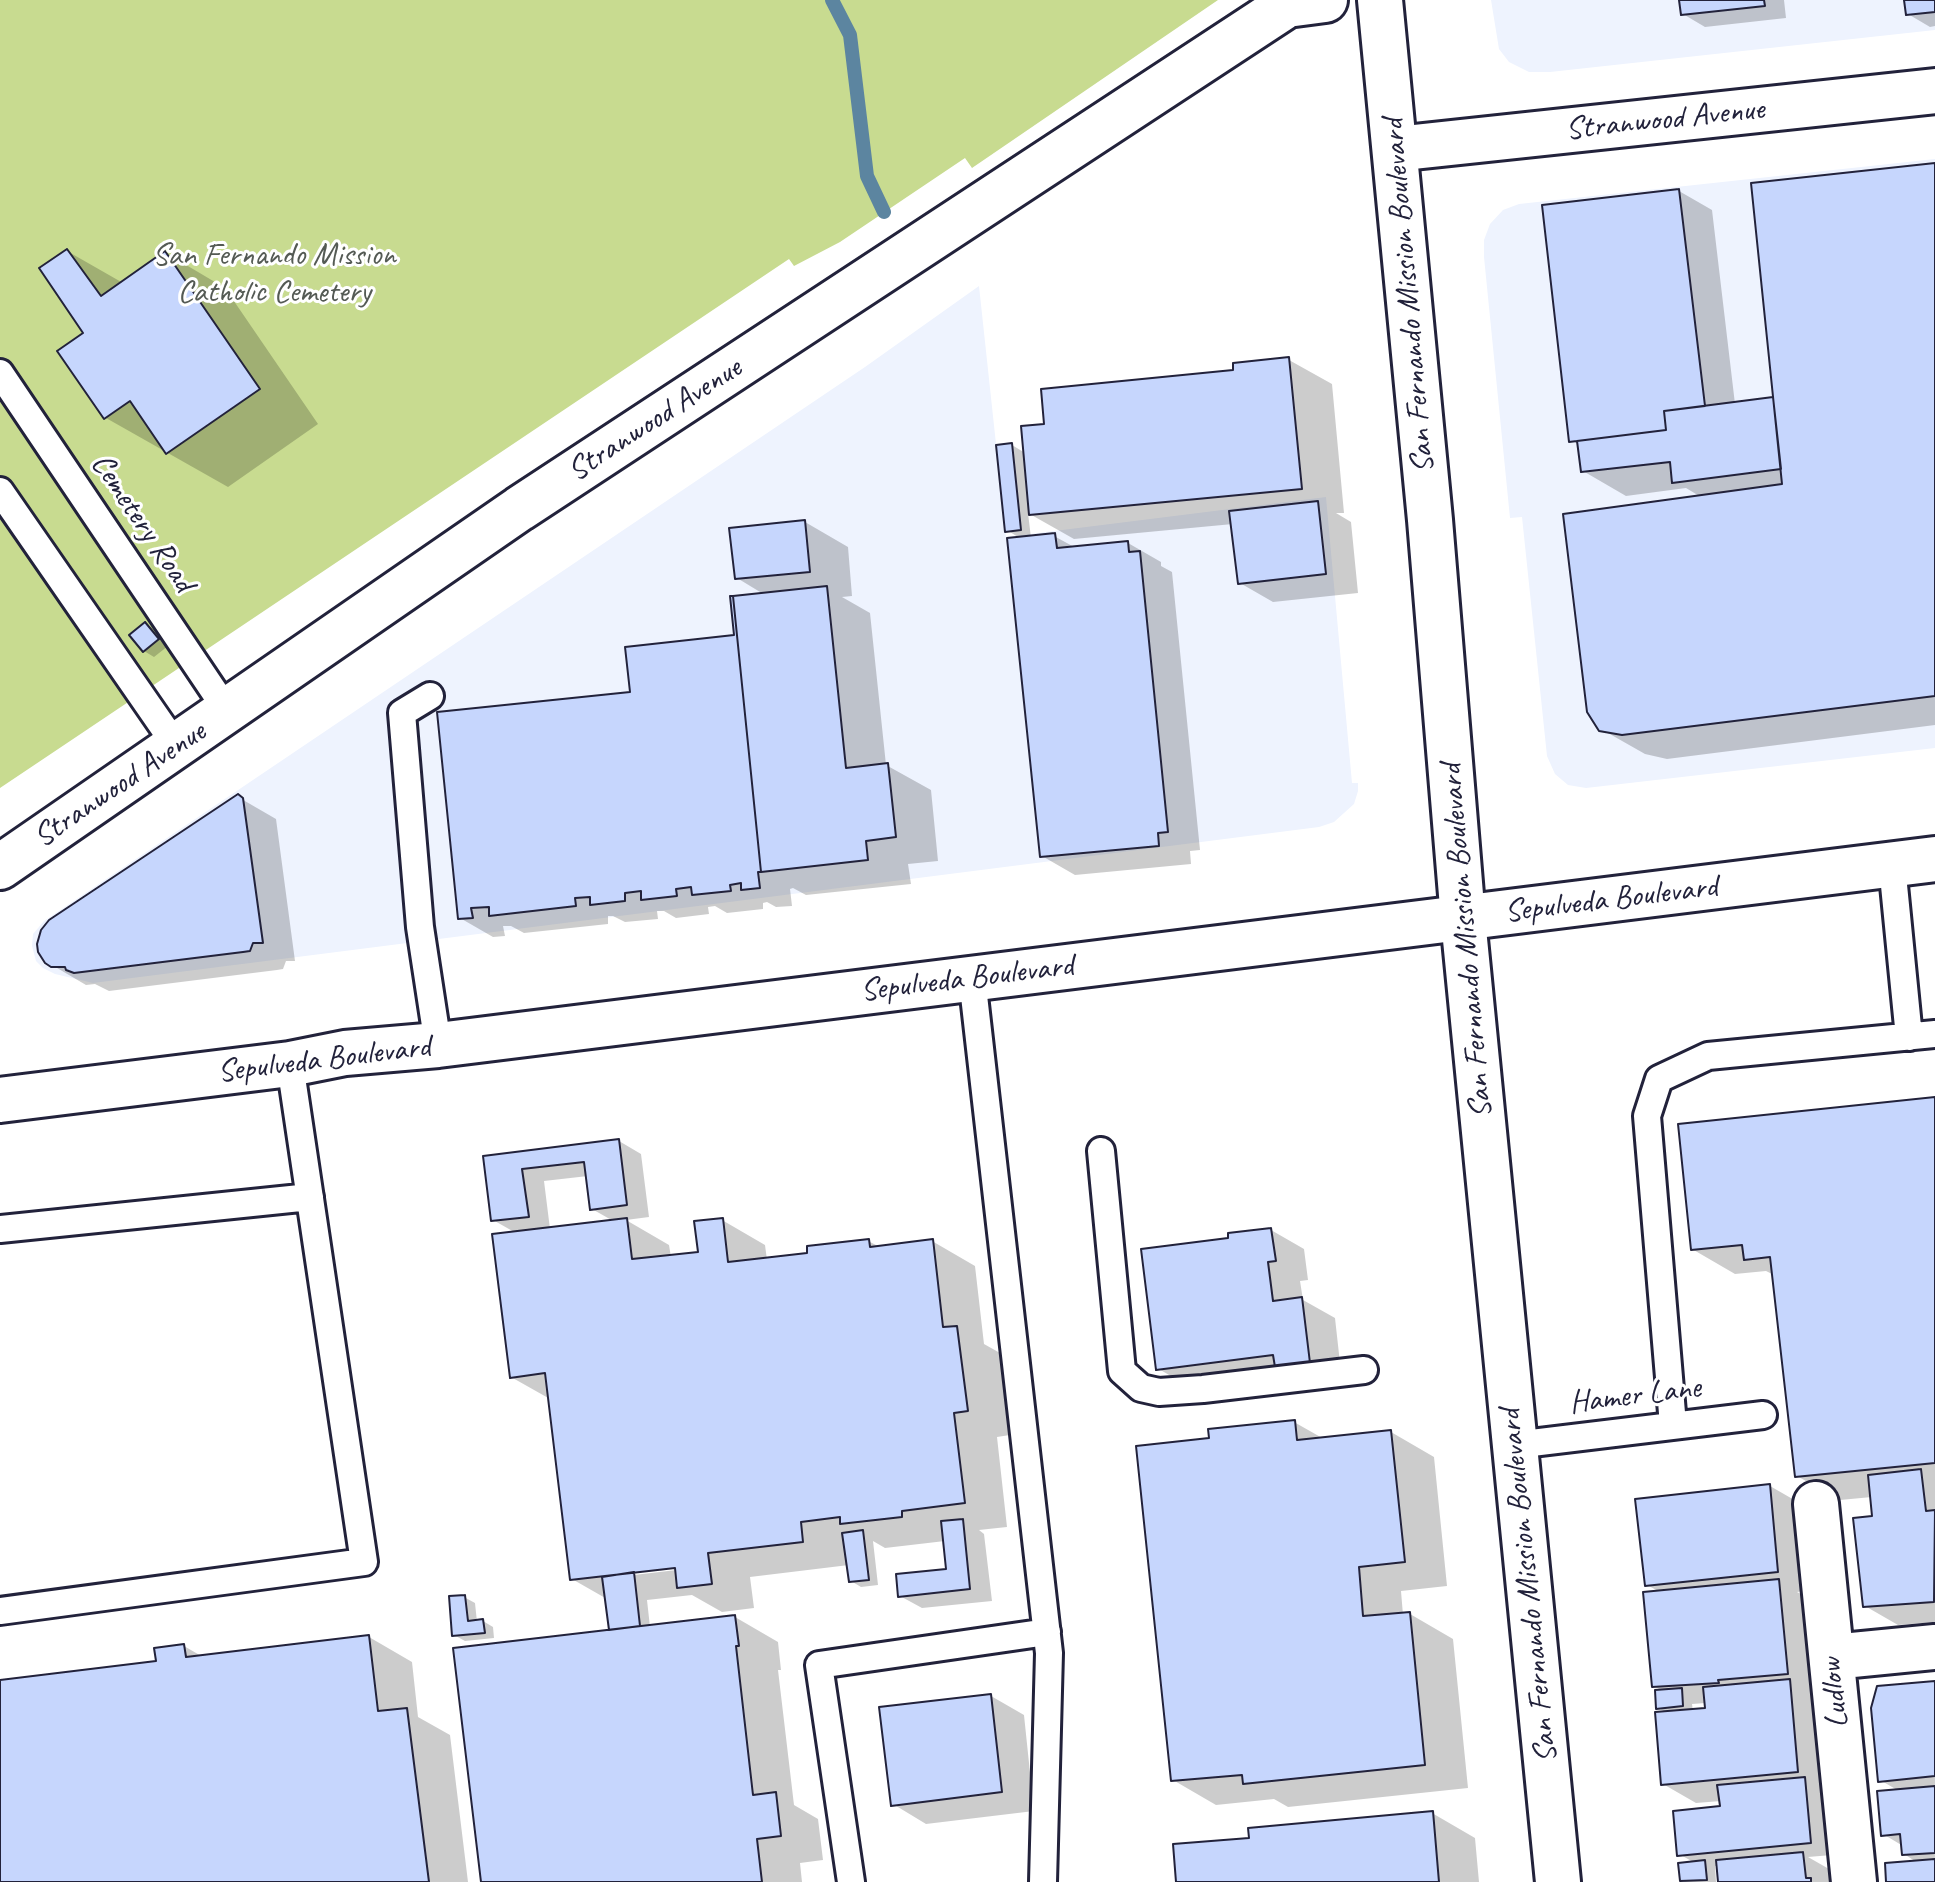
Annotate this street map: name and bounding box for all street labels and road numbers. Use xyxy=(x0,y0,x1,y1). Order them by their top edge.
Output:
street label: Stranwood Avenue xyxy=(1564,90,1766,150)
street label: San Fernando Mission Boulevard xyxy=(1374,117,1444,475)
street label: Stranwood Avenue xyxy=(561,350,749,490)
street label: Cemetery Road xyxy=(82,447,202,599)
street label: Stranwood Avenue xyxy=(26,713,214,857)
street label: San Fernando Mission Boulevard xyxy=(1432,762,1502,1120)
street label: Sepulveda Boulevard xyxy=(1502,868,1720,932)
street label: Sepulveda Boulevard xyxy=(858,947,1076,1011)
street label: Sepulveda Boulevard xyxy=(215,1028,433,1092)
street label: Hamer Lane xyxy=(1567,1369,1703,1423)
street label: San Fernando Mission Boulevard xyxy=(1491,1407,1567,1765)
street label: Ludlow xyxy=(1812,1656,1858,1730)

